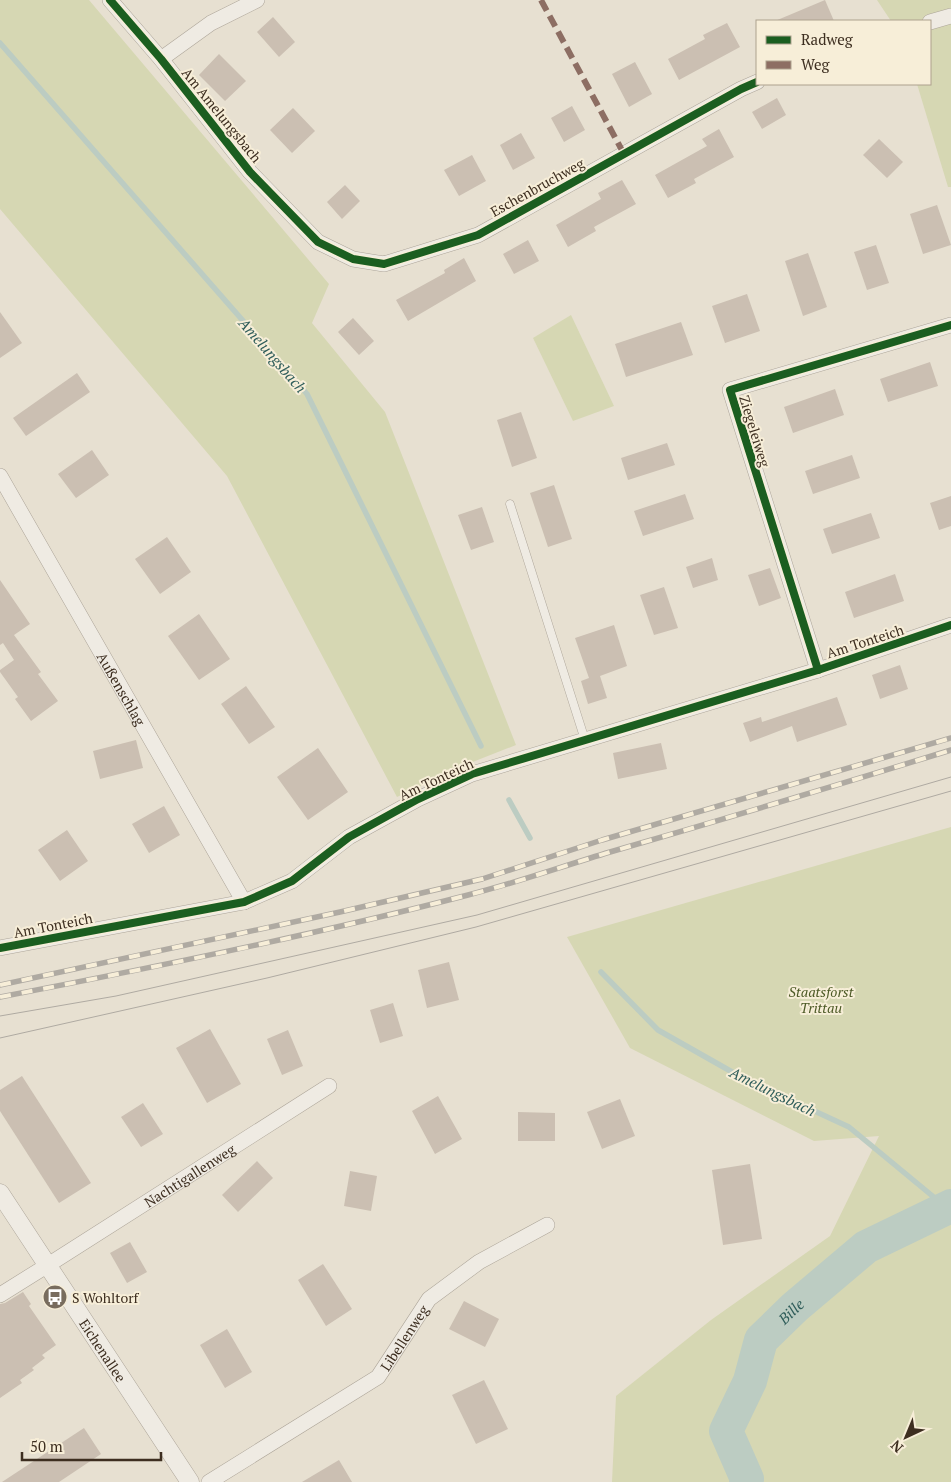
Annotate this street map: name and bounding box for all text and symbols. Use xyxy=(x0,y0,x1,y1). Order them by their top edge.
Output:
legend xyxy=(756,20,931,85)
text: Radweg xyxy=(801,29,854,49)
text: Weg xyxy=(801,54,831,74)
street label: Am Amelungsbach xyxy=(178,64,266,166)
street label: Eschenbruchweg xyxy=(487,153,588,221)
water label: Amelungsbach xyxy=(234,312,311,397)
street label: Ziegeleiweg xyxy=(735,393,775,470)
street label: Am Tonteich xyxy=(824,620,906,662)
street label: Außenschlag xyxy=(93,649,151,729)
street label: Am Tonteich xyxy=(396,753,476,805)
street label: Am Tonteich xyxy=(12,908,94,942)
park label: Staatsforst Trittau xyxy=(789,982,854,1017)
water label: Amelungsbach xyxy=(726,1061,819,1120)
street label: Nachtigallenweg xyxy=(140,1139,239,1211)
bus stop icon: S Wohltorf xyxy=(42,1284,68,1310)
place label: S Wohltorf xyxy=(72,1288,140,1307)
water label: Bille xyxy=(773,1294,808,1329)
street label: Libellenweg xyxy=(375,1301,433,1374)
street label: Eichenallee xyxy=(76,1315,131,1385)
north arrow xyxy=(881,1412,931,1462)
scale bar xyxy=(22,1430,161,1462)
text: 50 m xyxy=(30,1436,63,1456)
text: N xyxy=(886,1436,907,1457)

